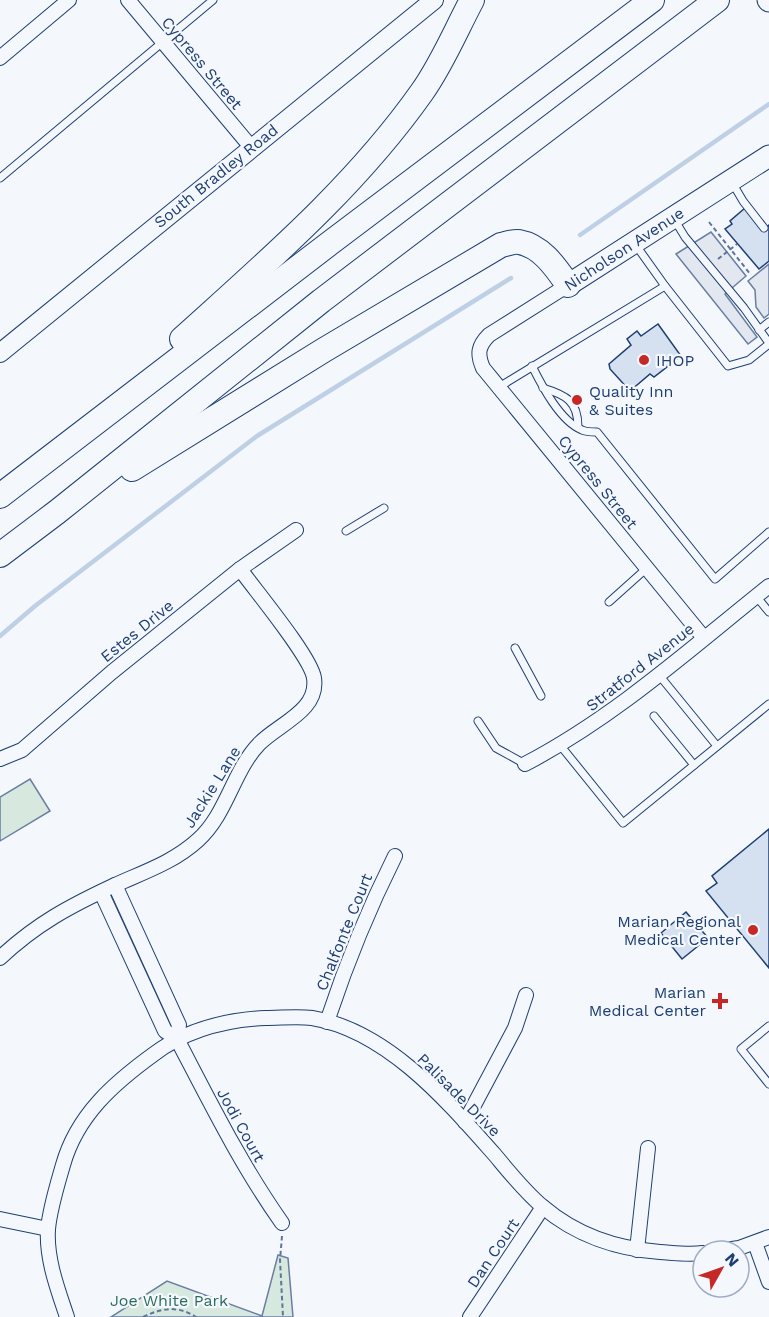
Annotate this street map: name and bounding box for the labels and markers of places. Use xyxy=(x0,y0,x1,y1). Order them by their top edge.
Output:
place label: IHOP xyxy=(656,351,694,370)
marker: IHOP xyxy=(637,353,651,367)
place label: Quality Inn & Suites xyxy=(589,382,674,419)
marker: Quality Inn & Suites xyxy=(570,393,584,407)
place label: Marian Regional Medical Center xyxy=(617,912,741,949)
marker: Marian Regional Medical Center xyxy=(746,923,760,937)
place label: Marian Medical Center xyxy=(589,983,706,1020)
marker: Marian Medical Center xyxy=(711,992,729,1010)

